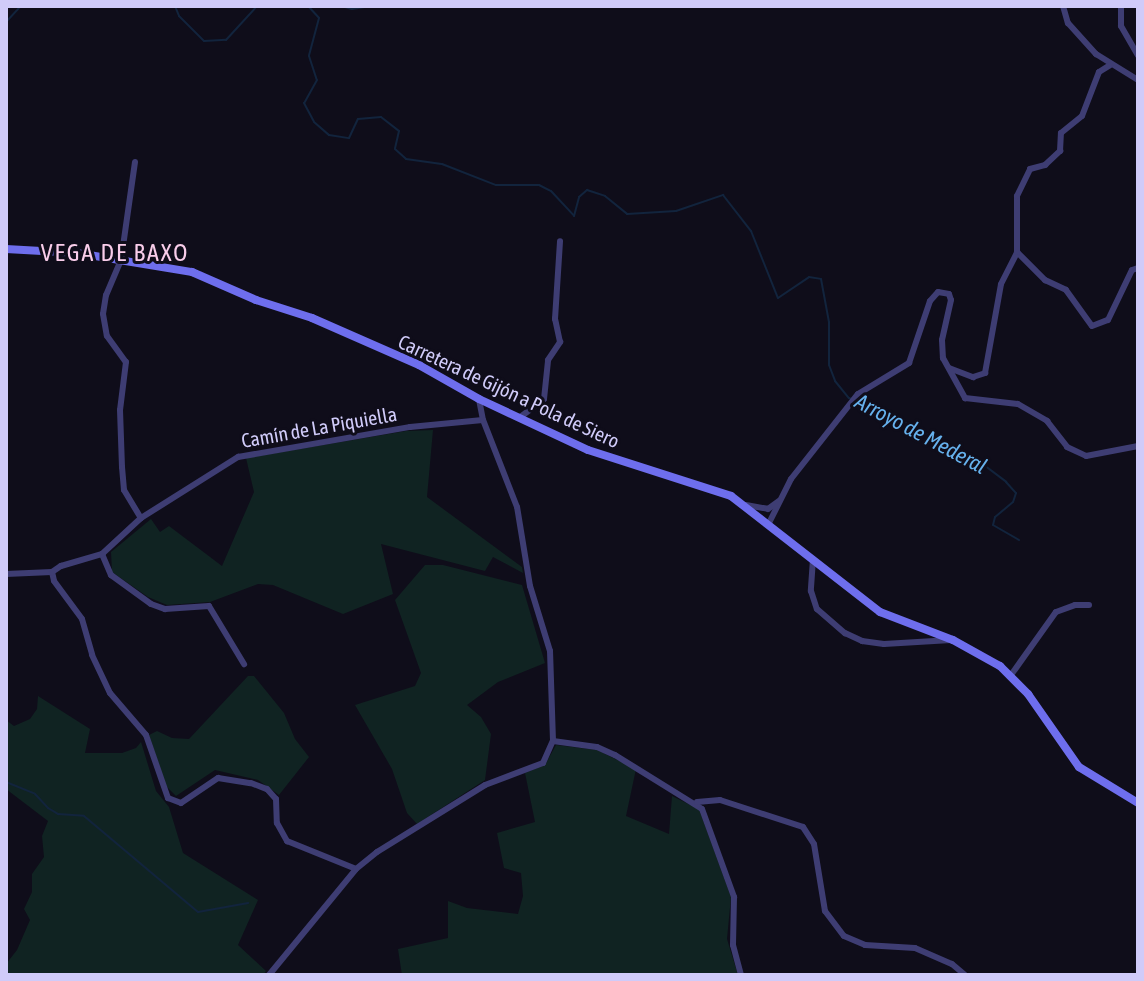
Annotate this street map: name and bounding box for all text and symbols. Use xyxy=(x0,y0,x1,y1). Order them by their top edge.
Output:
district label: VEGA DE BAXO xyxy=(41,239,189,267)
street label: Carretera de Gijón a Pola de Siero xyxy=(395,329,623,453)
water label: Arroyo de Mederal xyxy=(851,388,991,480)
street label: Camín de La Piquiella xyxy=(239,402,399,452)

